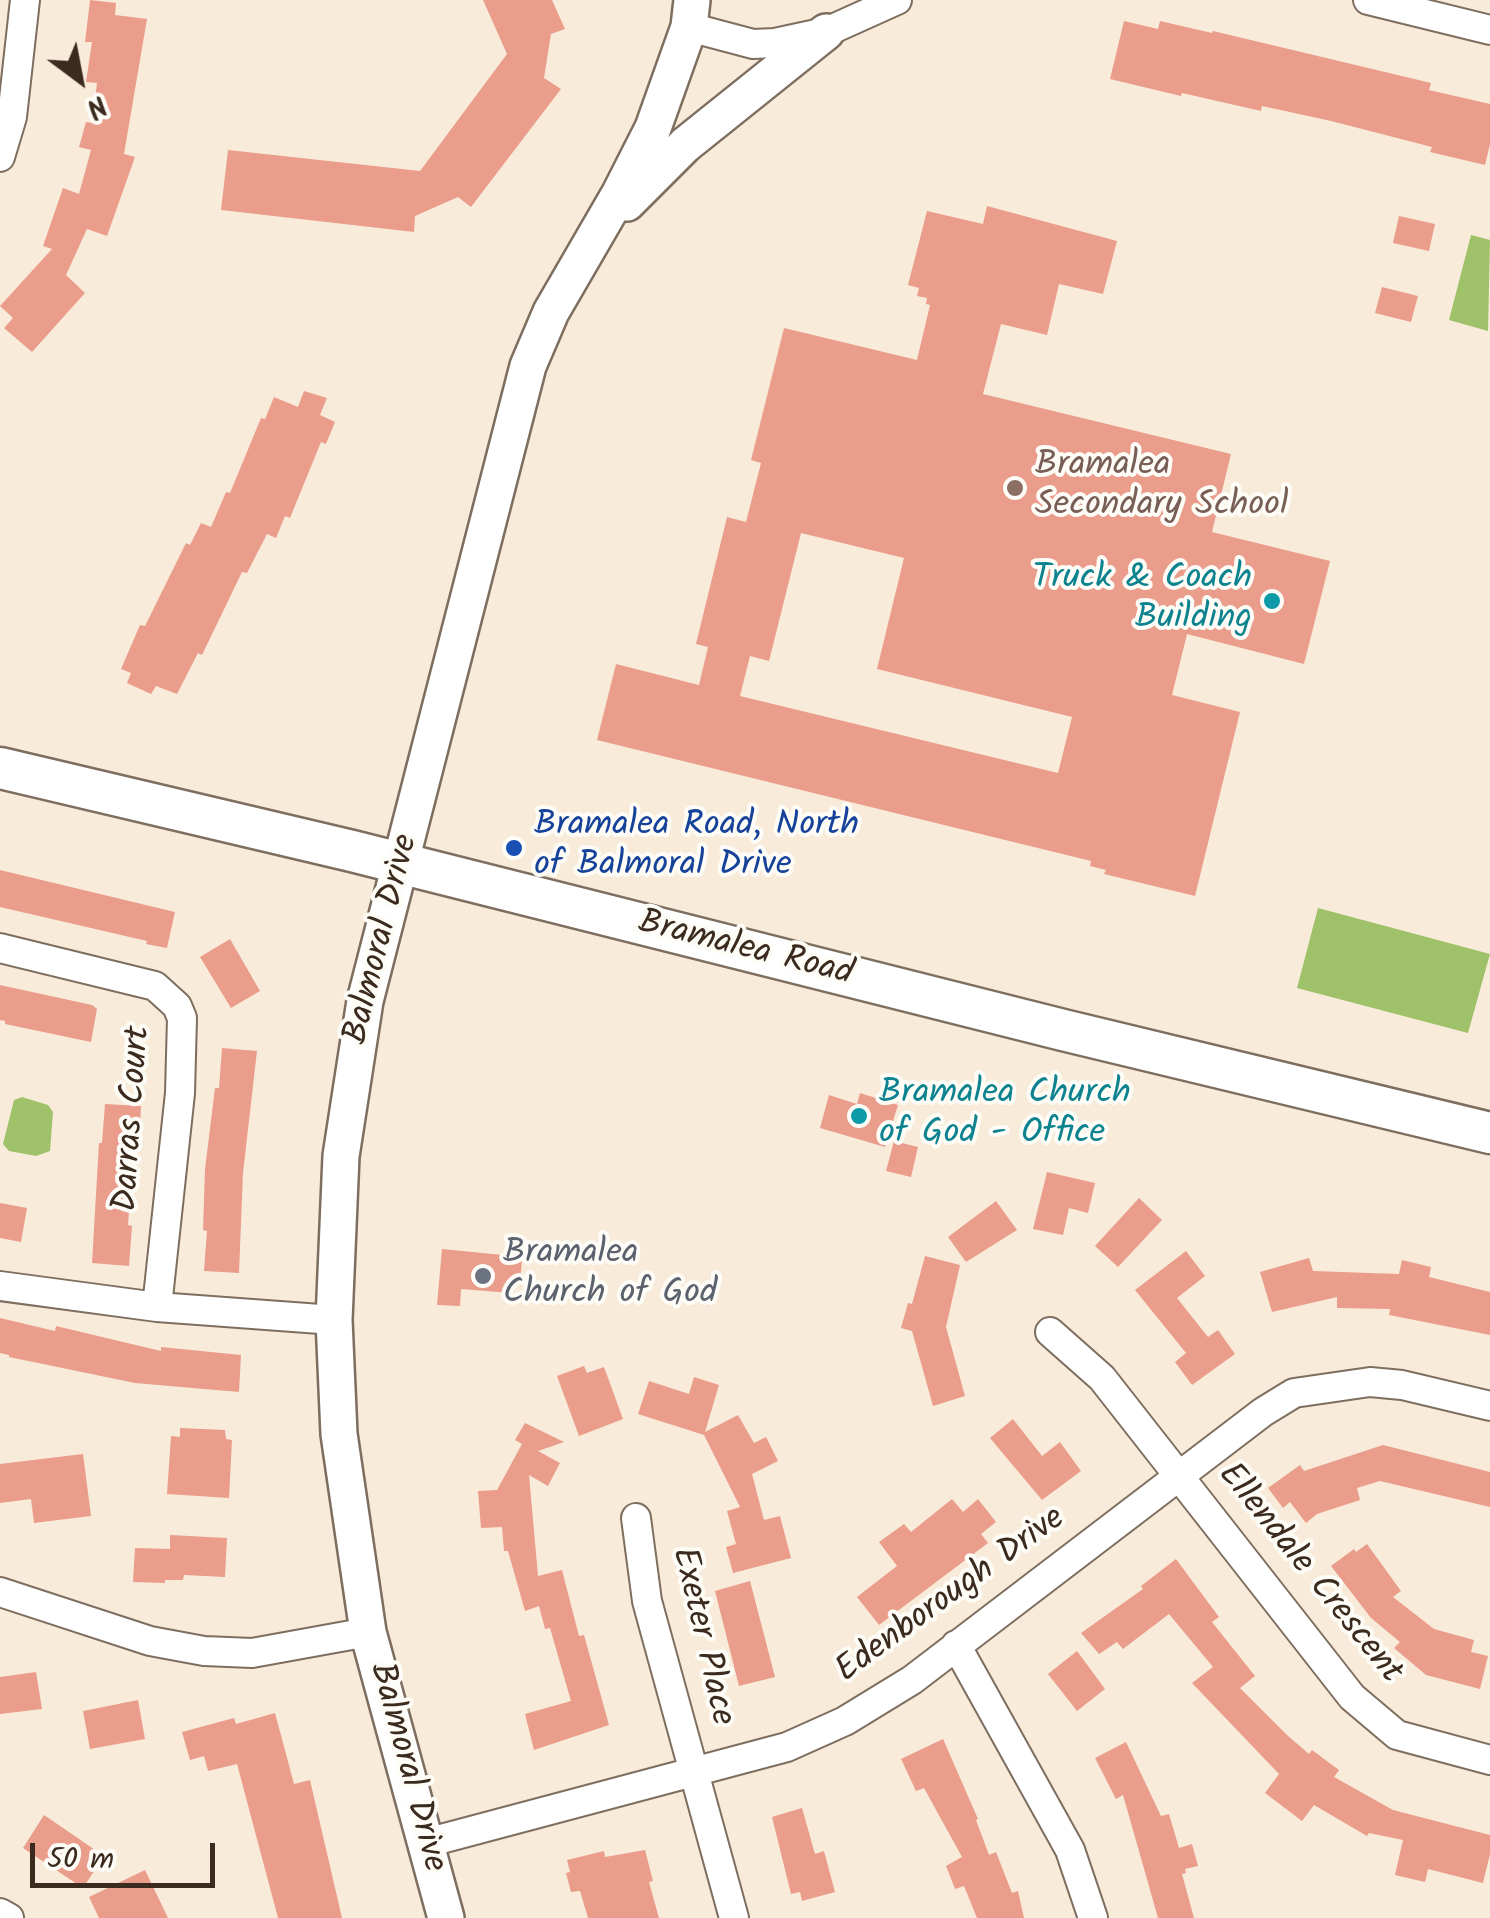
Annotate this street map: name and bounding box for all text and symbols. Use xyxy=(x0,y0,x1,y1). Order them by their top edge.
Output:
north arrow xyxy=(30,30,130,130)
text: N xyxy=(77,82,116,130)
place label: Bramalea Secondary School xyxy=(1035,447,1289,529)
marker: Bramalea Secondary School xyxy=(1004,477,1026,499)
place label: Truck & Coach Building xyxy=(1033,560,1252,642)
marker: Truck & Coach Building xyxy=(1261,590,1283,612)
place label: Bramalea Road, North of Balmoral Drive xyxy=(534,807,859,889)
street label: Balmoral Drive xyxy=(338,831,430,1049)
marker: Bramalea Road, North of Balmoral Drive xyxy=(503,837,525,859)
street label: Bramalea Road xyxy=(633,904,857,998)
street label: Darras Court xyxy=(108,1025,162,1213)
place label: Bramalea Church of God - Office xyxy=(879,1075,1131,1157)
marker: Bramalea Church of God - Office xyxy=(848,1105,870,1127)
place label: Bramalea Church of God xyxy=(503,1235,717,1317)
marker: Bramalea Church of God xyxy=(472,1265,494,1287)
street label: Ellendale Crescent xyxy=(1206,1456,1410,1694)
street label: Edenborough Drive xyxy=(829,1500,1075,1694)
street label: Exeter Place xyxy=(659,1544,741,1730)
street label: Balmoral Drive xyxy=(357,1659,453,1877)
scale bar xyxy=(35,1823,220,1885)
text: 50 m xyxy=(47,1836,114,1884)

